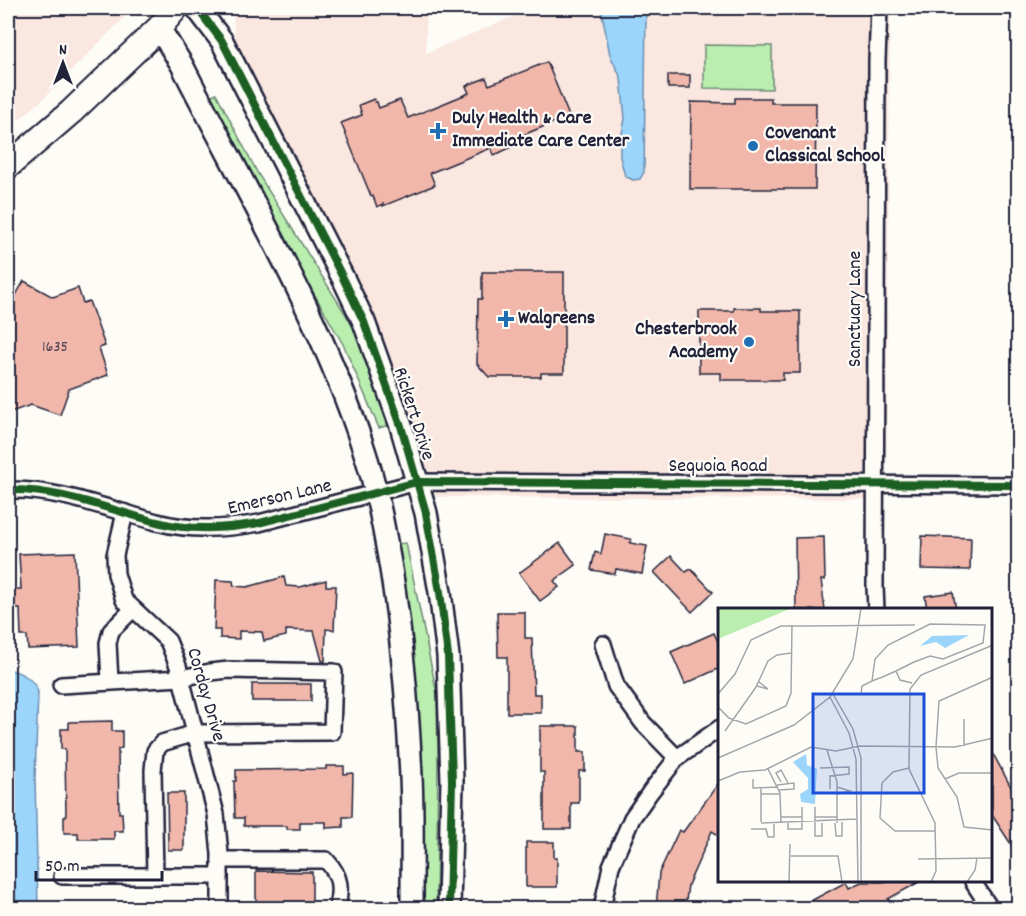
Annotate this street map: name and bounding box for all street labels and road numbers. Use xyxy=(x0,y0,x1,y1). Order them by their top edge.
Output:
street label: Sanctuary Lane xyxy=(842,251,870,367)
street label: Rickert Drive xyxy=(385,364,441,464)
street label: Sequoia Road xyxy=(668,453,768,481)
street label: Emerson Lane xyxy=(225,472,335,524)
street label: Corday Drive xyxy=(178,645,232,745)

